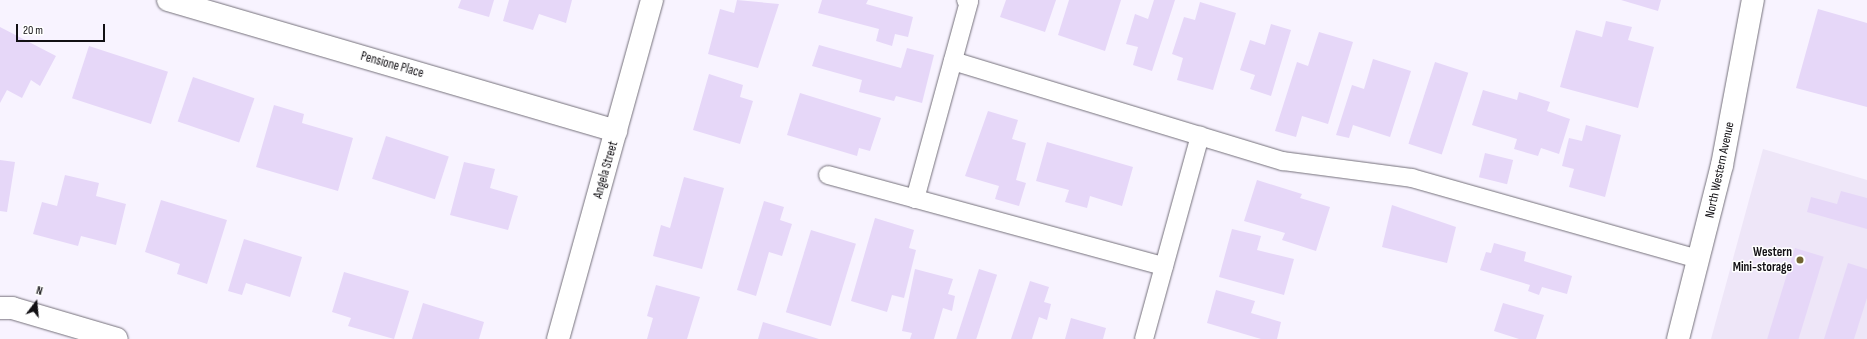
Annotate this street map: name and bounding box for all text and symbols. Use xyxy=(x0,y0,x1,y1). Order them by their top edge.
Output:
scale bar xyxy=(18,16,107,42)
text: 20 m xyxy=(23,23,43,38)
street label: Pensione Place xyxy=(359,49,425,81)
street label: North Western Avenue xyxy=(1702,121,1738,219)
street label: Angela Street xyxy=(590,140,622,200)
place label: Western Mini-storage xyxy=(1733,245,1792,276)
marker: Western Mini-storage xyxy=(1795,255,1805,265)
north arrow xyxy=(16,283,56,323)
text: N xyxy=(35,284,44,298)

